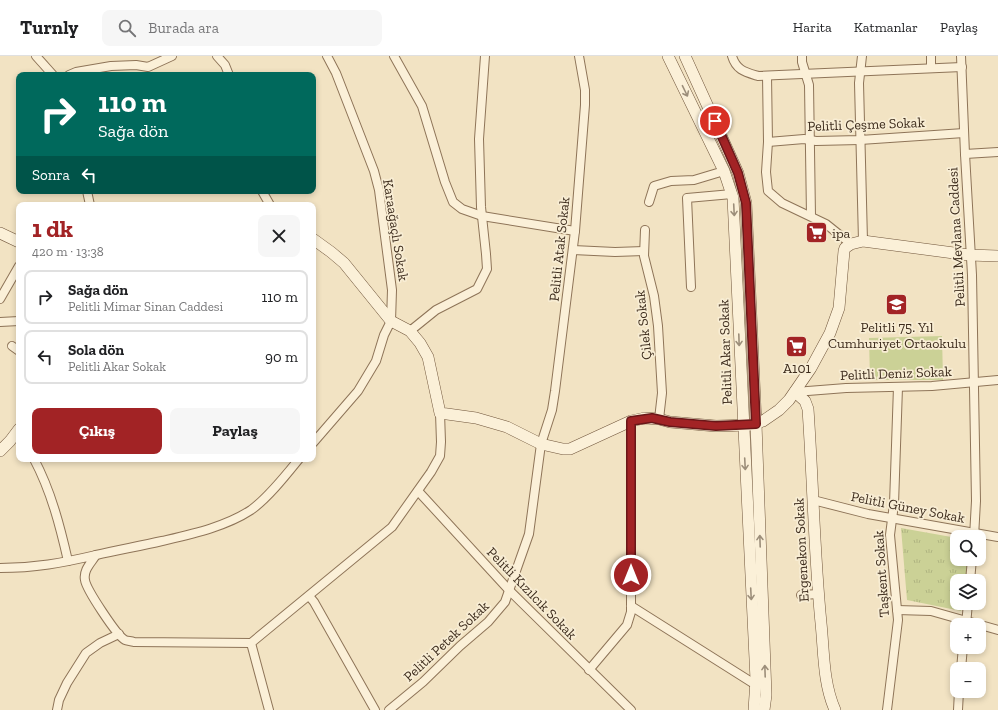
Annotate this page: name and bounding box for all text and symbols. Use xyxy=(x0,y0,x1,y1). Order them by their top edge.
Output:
search box xyxy=(102,10,382,46)
text: Turnly xyxy=(20,16,78,39)
icon: search xyxy=(116,17,138,39)
text: Burada ara xyxy=(148,19,219,37)
text: Harita xyxy=(793,19,832,36)
text: Katmanlar xyxy=(854,19,918,36)
text: Paylaş xyxy=(940,19,978,36)
one-way arrow xyxy=(682,85,689,97)
text: 110 m xyxy=(98,86,167,119)
icon: right xyxy=(32,88,84,140)
pin xyxy=(698,104,732,138)
icon: arrive xyxy=(704,110,726,132)
street label: Pelitli Çeşme Sokak xyxy=(807,114,926,135)
text: Sağa dön xyxy=(98,120,168,142)
icon: left xyxy=(78,164,100,186)
text: Sonra xyxy=(32,166,70,184)
street label: Pelitli Mevlana Caddesi xyxy=(944,167,969,307)
street label: Karaağaçlı Sokak xyxy=(379,178,412,283)
street label: Pelitli Atak Sokak xyxy=(546,195,574,302)
one-way arrow xyxy=(730,203,737,216)
text: 1 dk xyxy=(32,214,73,243)
button: close xyxy=(258,215,300,257)
supermarket icon: ipa xyxy=(803,220,829,246)
place label: ipa xyxy=(832,225,851,242)
text: 420 m · 13:38 xyxy=(32,244,104,259)
text: Sağa dön xyxy=(68,281,128,299)
icon: right xyxy=(34,286,56,308)
text: 110 m xyxy=(261,288,298,306)
street label: Çilek Sokak xyxy=(631,289,656,360)
school or university icon: Pelitli 75. Yıl Cumhuriyet Ortaokulu xyxy=(884,292,910,318)
street label: Pelitli Akar Sokak xyxy=(715,298,736,405)
text: Pelitli Mimar Sinan Caddesi xyxy=(68,299,223,314)
place label: Pelitli 75. Yıl Cumhuriyet Ortaokulu xyxy=(828,319,966,352)
one-way arrow xyxy=(736,333,743,346)
supermarket icon: A101 xyxy=(784,333,810,359)
text: Sola dön xyxy=(68,341,124,359)
icon: left xyxy=(34,346,56,368)
text: 90 m xyxy=(265,348,298,366)
text: Pelitli Akar Sokak xyxy=(68,359,166,374)
place label: A101 xyxy=(783,360,812,377)
street label: Pelitli Deniz Sokak xyxy=(840,363,953,384)
button: Çıkış xyxy=(32,408,162,454)
button: Paylaş xyxy=(170,408,300,454)
one-way arrow xyxy=(741,457,748,470)
street label: Pelitli Güney Sokak xyxy=(849,488,967,527)
street label: Ergenekon Sokak xyxy=(790,497,813,603)
street label: Taşkent Sokak xyxy=(870,529,893,618)
map controls xyxy=(950,530,986,698)
button: search xyxy=(950,530,986,566)
one-way arrow xyxy=(757,535,764,548)
street label: Pelitli Kızılcık Sokak xyxy=(483,544,581,644)
position arrow xyxy=(610,554,652,596)
button: layers xyxy=(950,574,986,610)
one-way arrow xyxy=(748,587,755,600)
street label: Pelitli Petek Sokak xyxy=(400,597,493,685)
button: + xyxy=(950,618,986,654)
button: − xyxy=(950,662,986,698)
one-way arrow xyxy=(761,665,768,678)

